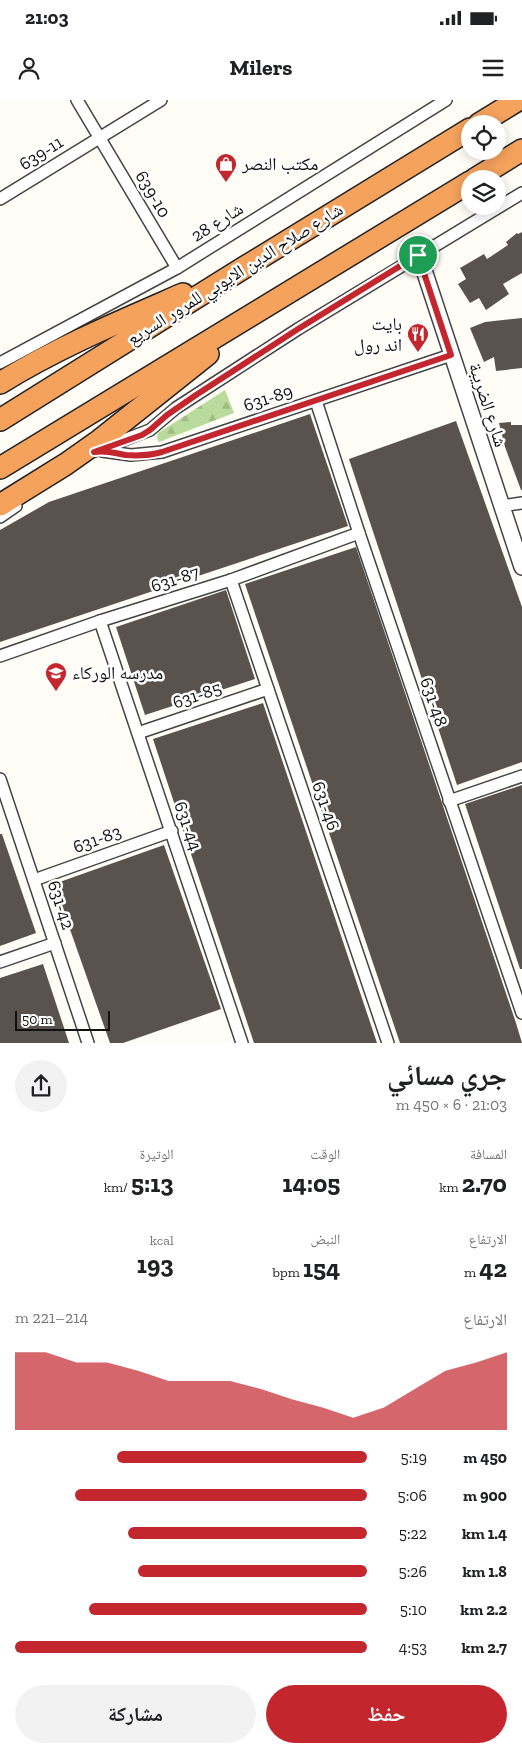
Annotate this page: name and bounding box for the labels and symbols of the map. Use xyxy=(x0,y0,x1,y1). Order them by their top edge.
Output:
street label: 639-11 xyxy=(15,131,67,175)
shop icon: مكتب النصر xyxy=(214,152,238,183)
place label: مكتب النصر xyxy=(241,153,318,175)
street label: 639-10 xyxy=(130,166,176,222)
street label: شارع 28 xyxy=(187,197,247,247)
street label: شارع صلاح الدين الايوبي للمرور السريع xyxy=(123,198,349,353)
pin xyxy=(397,234,439,276)
place label: بايت اند رول xyxy=(354,313,402,356)
restaurant icon: بايت اند رول xyxy=(406,322,430,353)
street label: شارع الضريبة xyxy=(464,360,512,450)
street label: 631-89 xyxy=(241,380,295,416)
street label: 631-87 xyxy=(148,561,202,597)
school or university icon: مدرسه الوركاء xyxy=(44,661,68,692)
place label: مدرسه الوركاء xyxy=(72,662,163,684)
street label: 631-48 xyxy=(415,674,453,730)
street label: 631-85 xyxy=(170,676,224,714)
street label: 631-46 xyxy=(307,778,345,834)
street label: 631-44 xyxy=(169,798,207,854)
street label: 631-83 xyxy=(70,820,124,858)
street label: 631-42 xyxy=(43,878,79,932)
scale bar xyxy=(15,1008,110,1031)

